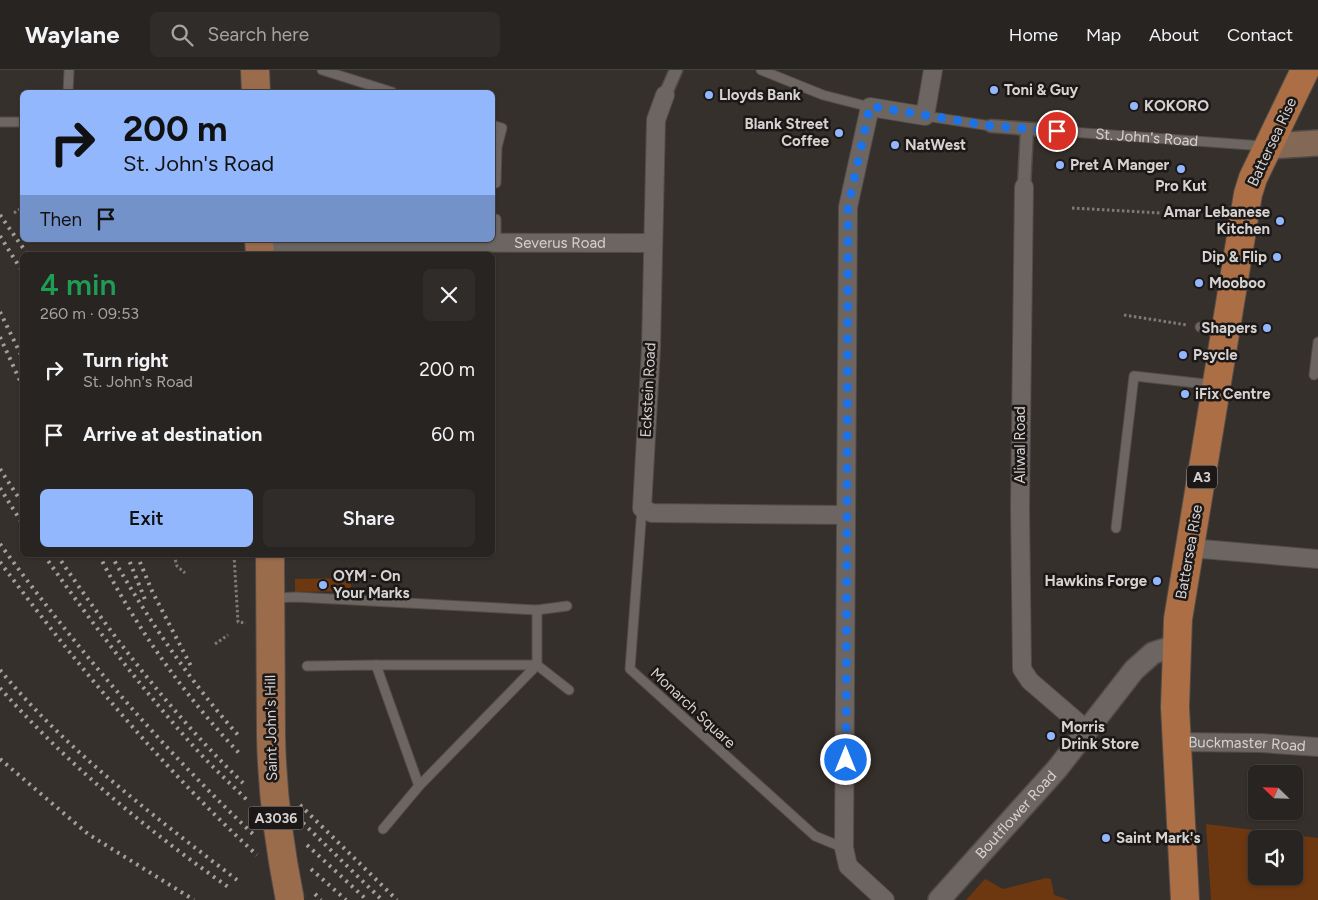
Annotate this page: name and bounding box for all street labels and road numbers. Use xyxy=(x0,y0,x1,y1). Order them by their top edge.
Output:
street label: Battersea Rise xyxy=(1244,95,1300,189)
street label: St. John's Road xyxy=(1095,125,1199,150)
street label: Severus Road xyxy=(514,234,606,252)
street label: Eckstein Road xyxy=(637,342,659,438)
street label: Aliwal Road xyxy=(1011,406,1029,484)
road number: A3 xyxy=(1187,466,1217,488)
street label: Battersea Rise xyxy=(1172,503,1206,601)
street label: Monarch Square xyxy=(647,664,739,752)
street label: Saint John's Hill xyxy=(261,675,281,781)
street label: Buckmaster Road xyxy=(1188,733,1306,755)
street label: Boutflower Road xyxy=(972,767,1060,862)
road number: A3036 xyxy=(248,806,304,830)

